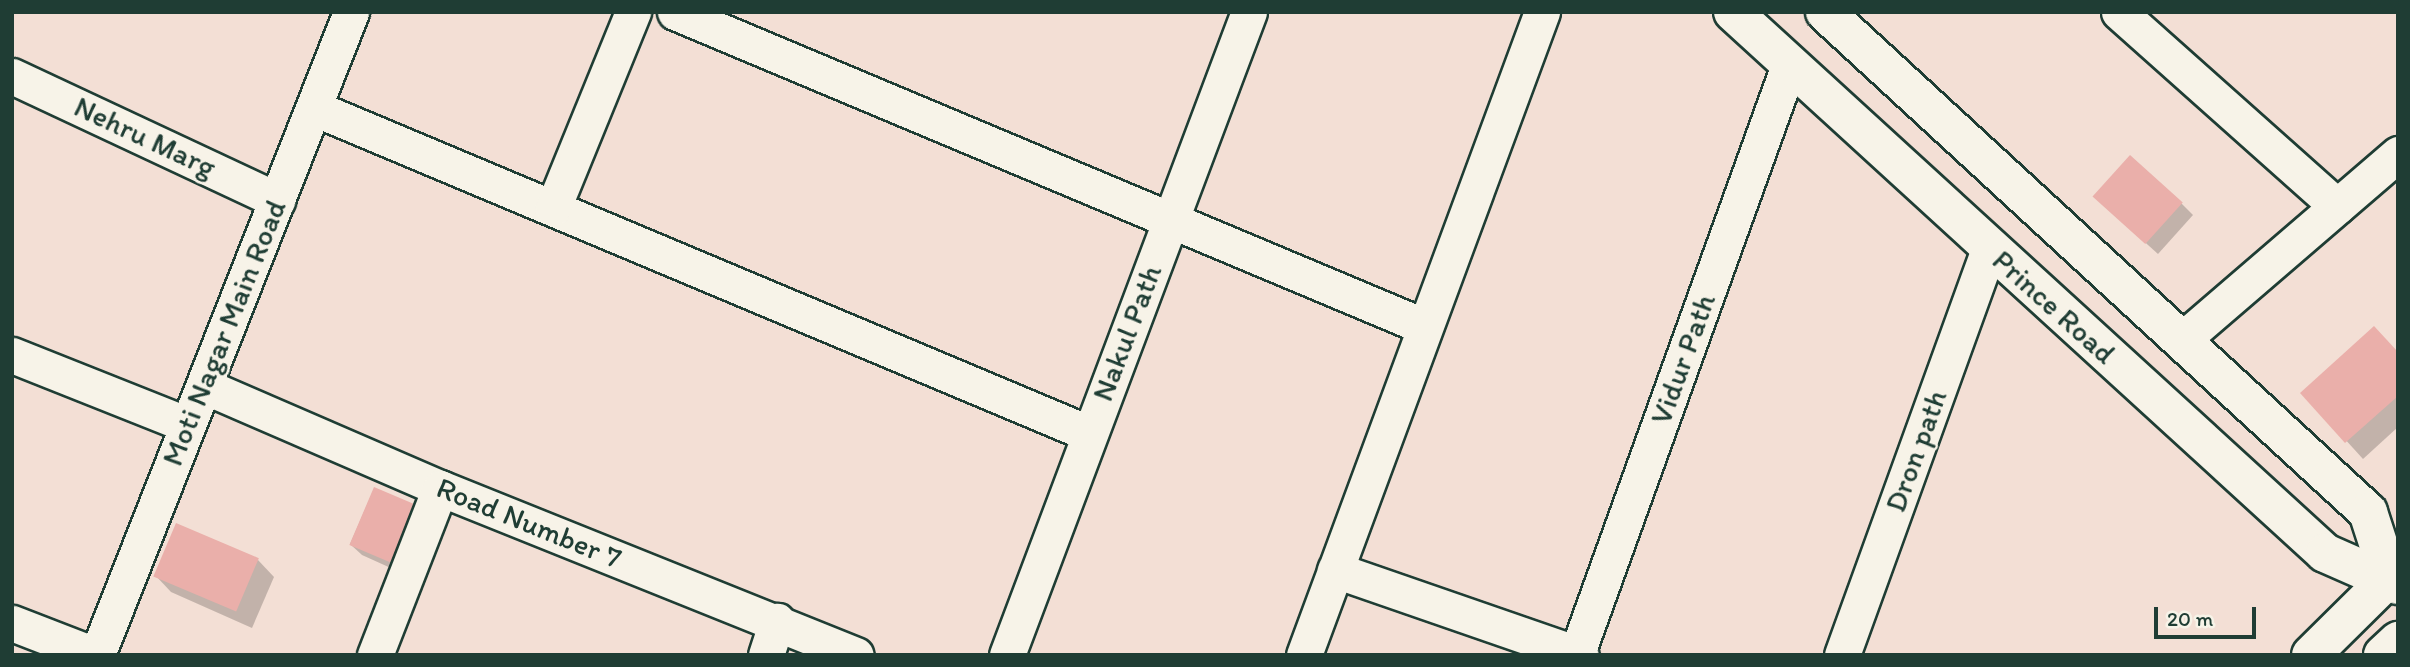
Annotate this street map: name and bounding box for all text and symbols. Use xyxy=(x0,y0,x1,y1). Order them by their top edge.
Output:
street label: Nehru Marg xyxy=(69,89,221,185)
street label: Moti Nagar Main Road xyxy=(154,195,294,471)
street label: Prince Road xyxy=(1985,243,2123,371)
street label: Nakul Path xyxy=(1085,261,1169,405)
street label: Vidur Path xyxy=(1643,290,1723,428)
street label: Dron path xyxy=(1877,384,1955,518)
street label: Road Number 7 xyxy=(431,469,627,577)
scale bar xyxy=(2158,594,2260,638)
text: 20 m xyxy=(2167,606,2213,631)

